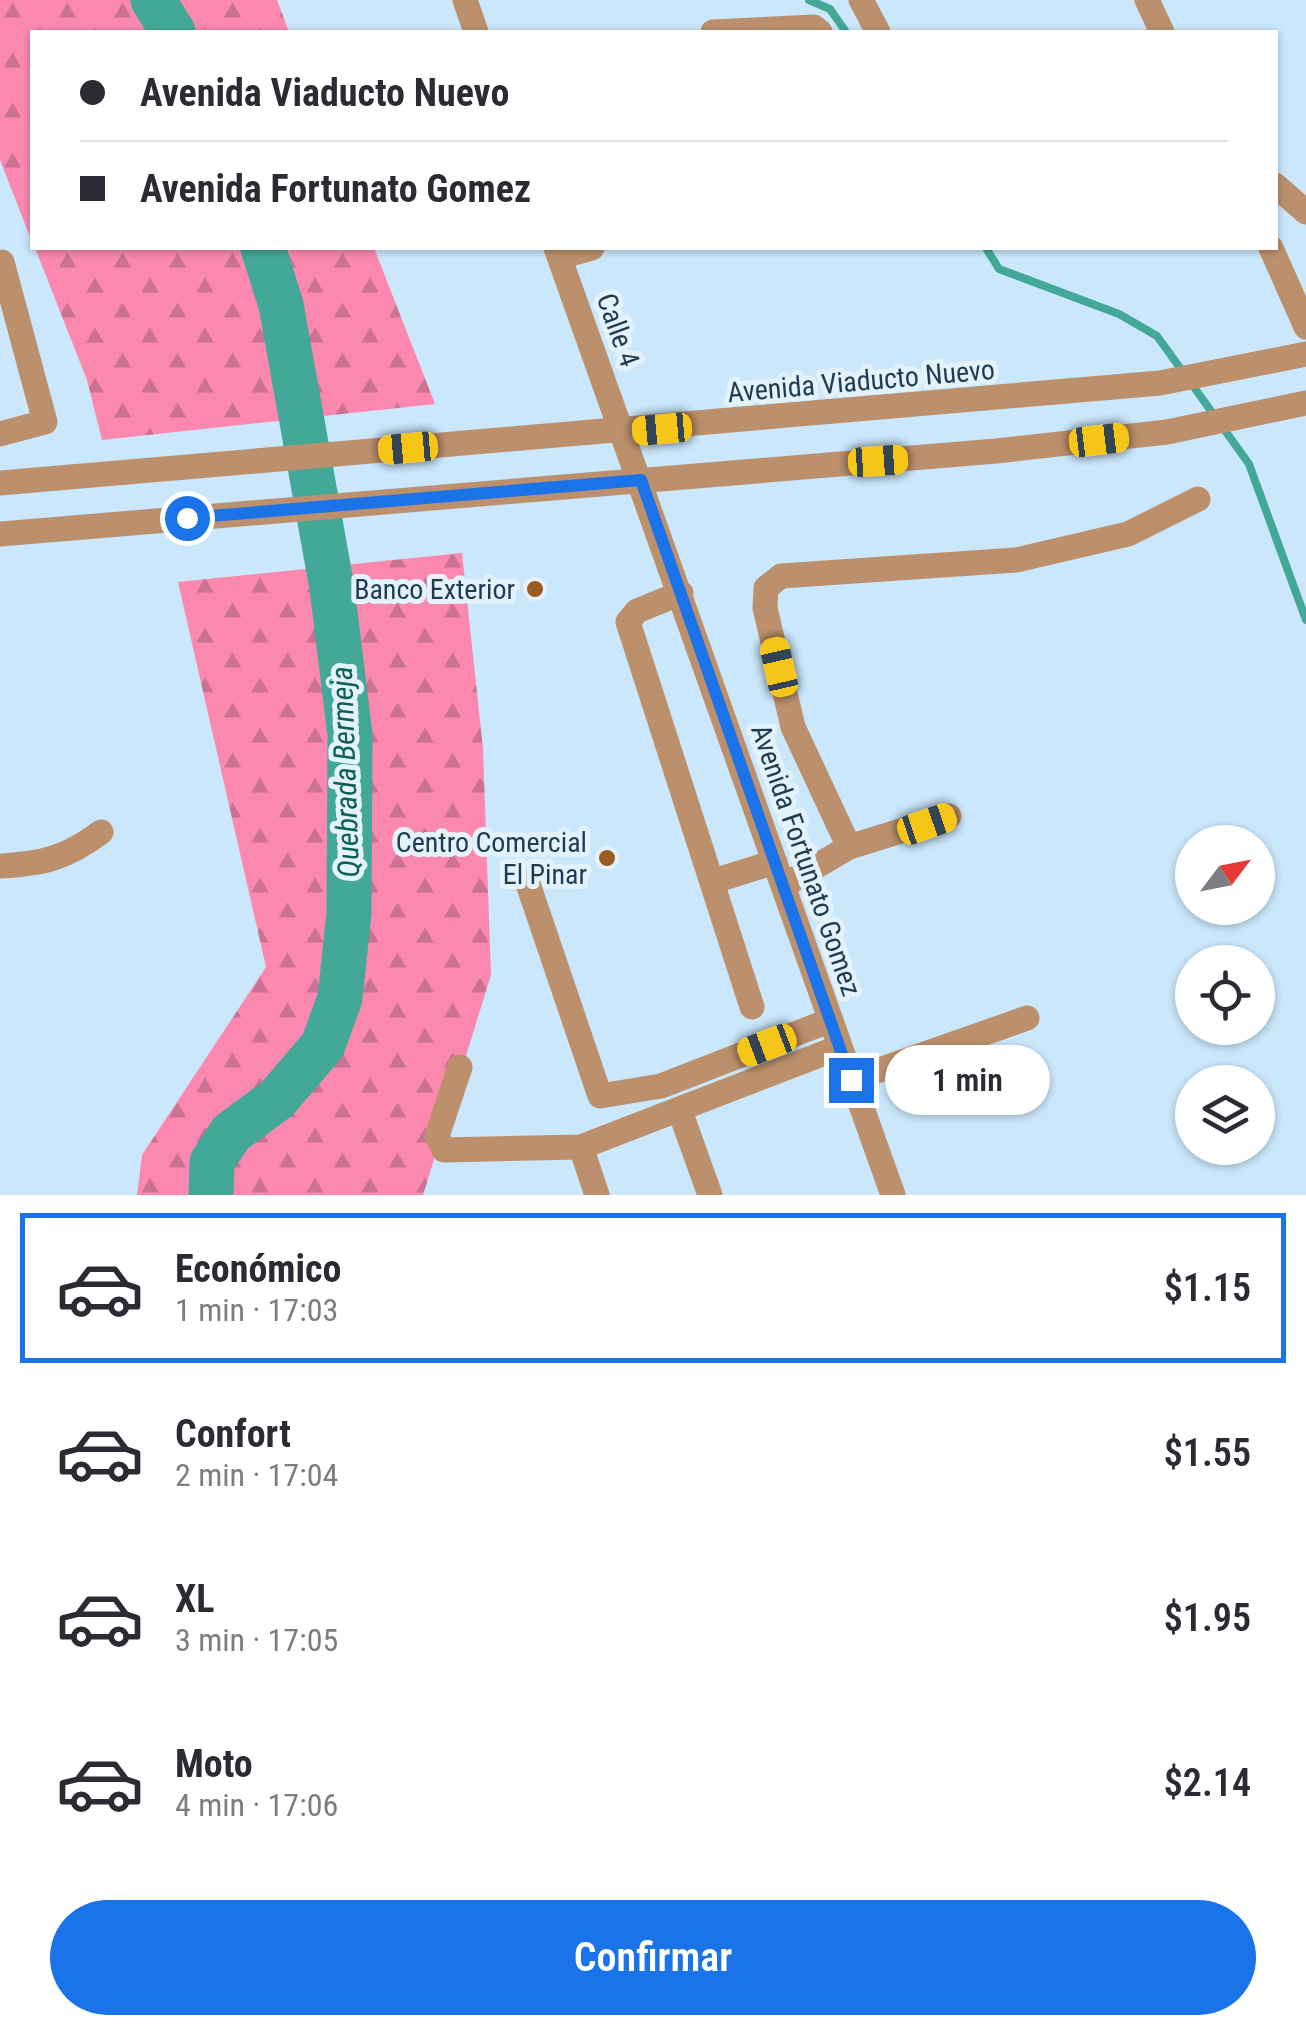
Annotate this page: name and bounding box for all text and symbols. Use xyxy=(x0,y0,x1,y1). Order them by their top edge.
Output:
text: Avenida Viaducto Nuevo xyxy=(140,71,509,115)
text: Avenida Fortunato Gomez xyxy=(140,167,531,211)
street label: Calle 4 xyxy=(590,289,646,371)
street label: Avenida Viaducto Nuevo xyxy=(726,353,996,409)
car xyxy=(631,411,693,447)
car xyxy=(1067,421,1131,459)
car xyxy=(377,430,439,466)
car xyxy=(847,444,909,478)
route start xyxy=(165,496,210,541)
place label: Banco Exterior xyxy=(354,573,515,606)
marker: Banco Exterior xyxy=(524,578,546,600)
car xyxy=(758,634,800,700)
water label: Quebrada Bermeja xyxy=(324,666,366,878)
street label: Avenida Fortunato Gomez xyxy=(744,720,868,1000)
car xyxy=(894,800,960,848)
north arrow xyxy=(1175,825,1275,925)
map controls xyxy=(1175,825,1275,1165)
place label: Centro Comercial El Pinar xyxy=(396,826,587,891)
marker: Centro Comercial El Pinar xyxy=(596,847,618,869)
button: locate xyxy=(1175,945,1275,1045)
car xyxy=(734,1020,800,1070)
callout: 1 min xyxy=(886,1045,1051,1115)
route end xyxy=(829,1058,874,1103)
text: 1 min xyxy=(932,1061,1003,1099)
button: layers xyxy=(1175,1065,1275,1165)
icon: car xyxy=(55,1243,145,1333)
text: Económico xyxy=(175,1247,341,1291)
text: $1.15 xyxy=(1164,1266,1251,1310)
text: 1 min · 17:03 xyxy=(175,1291,338,1329)
icon: car xyxy=(55,1408,145,1498)
text: Confort xyxy=(175,1412,291,1456)
text: $1.55 xyxy=(1164,1431,1251,1475)
text: 2 min · 17:04 xyxy=(175,1456,338,1494)
icon: car xyxy=(55,1573,145,1663)
text: XL xyxy=(175,1577,214,1621)
text: $1.95 xyxy=(1164,1596,1251,1640)
text: 3 min · 17:05 xyxy=(175,1621,338,1659)
icon: car xyxy=(55,1738,145,1828)
text: Moto xyxy=(175,1742,253,1786)
text: $2.14 xyxy=(1164,1761,1251,1805)
text: 4 min · 17:06 xyxy=(175,1786,338,1824)
button: Confirmar xyxy=(50,1900,1256,2015)

